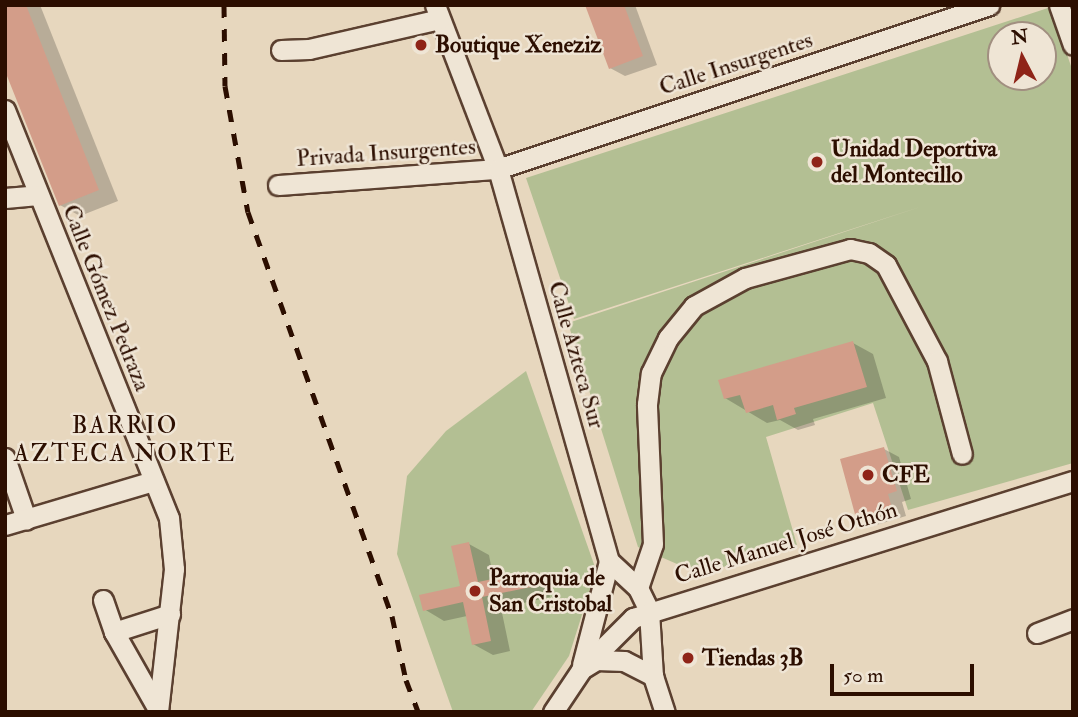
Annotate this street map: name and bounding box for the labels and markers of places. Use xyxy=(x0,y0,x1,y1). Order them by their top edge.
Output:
place label: Boutique Xeneziz xyxy=(435,31,602,59)
marker: Boutique Xeneziz xyxy=(413,37,429,53)
place label: Unidad Deportiva del Montecillo xyxy=(831,135,997,189)
marker: Unidad Deportiva del Montecillo xyxy=(809,154,825,170)
place label: CFE xyxy=(882,461,930,489)
marker: CFE xyxy=(860,467,876,483)
place label: Parroquia de San Cristobal xyxy=(489,564,612,618)
marker: Parroquia de San Cristobal xyxy=(467,583,483,599)
place label: Tiendas 3B xyxy=(702,644,804,672)
marker: Tiendas 3B xyxy=(680,650,696,666)

